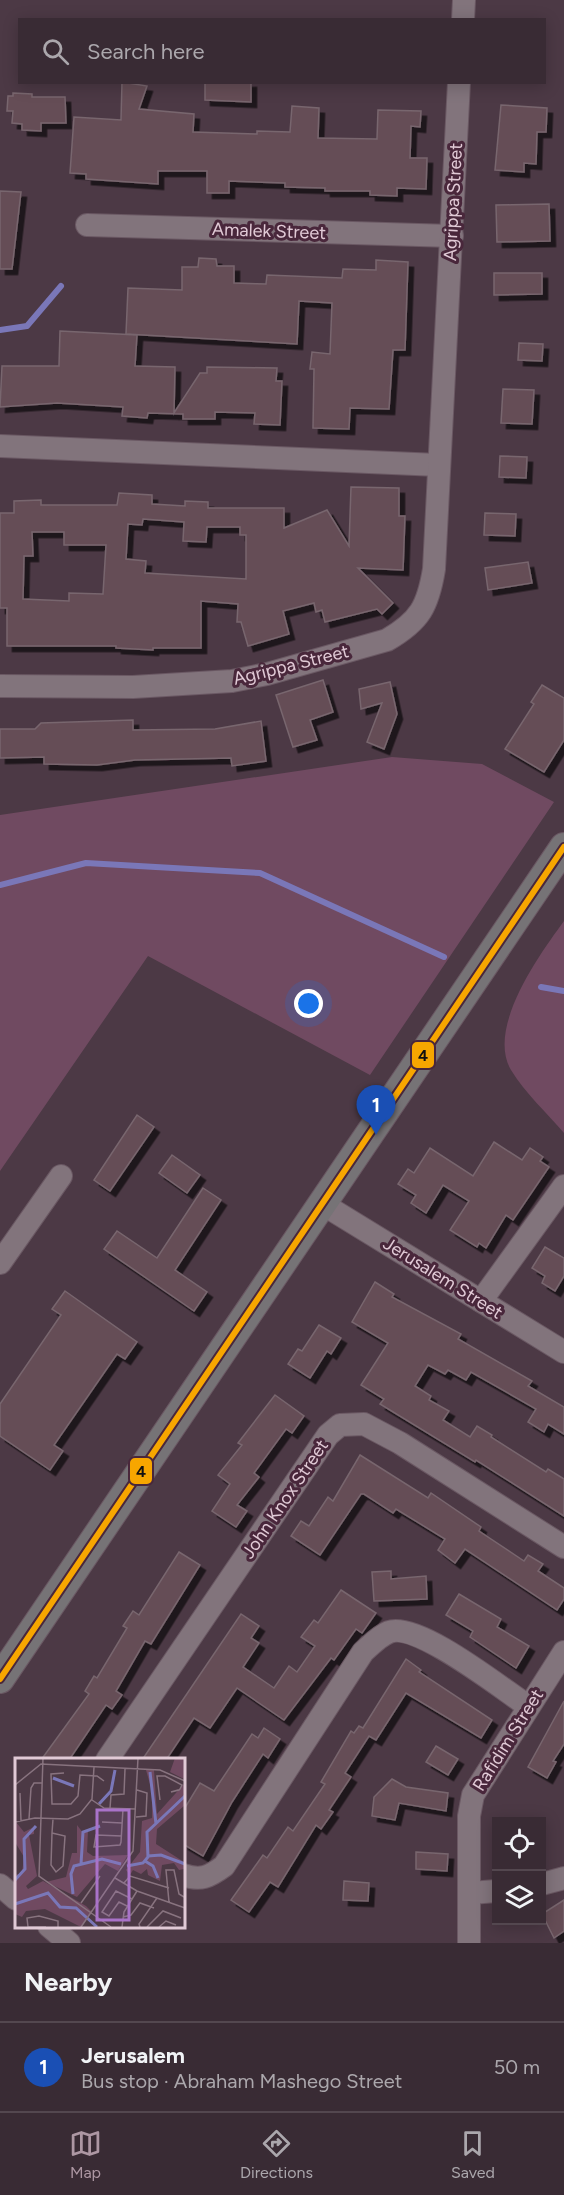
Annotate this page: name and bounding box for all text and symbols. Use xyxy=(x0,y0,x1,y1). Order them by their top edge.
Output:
search box xyxy=(18,18,546,84)
icon: search xyxy=(39,35,72,68)
text: Search here xyxy=(87,38,205,65)
street label: Agrippa Street xyxy=(439,142,467,262)
street label: Amalek Street xyxy=(212,218,327,244)
street label: Agrippa Street xyxy=(231,640,351,690)
your location xyxy=(294,989,323,1018)
line badge: 4 xyxy=(411,1041,435,1069)
text: 4 xyxy=(418,1046,428,1065)
pin: 1 xyxy=(356,1086,395,1135)
street label: Jerusalem Street xyxy=(379,1232,507,1324)
street label: John Knox Street xyxy=(237,1435,333,1563)
line badge: 4 xyxy=(129,1457,153,1485)
text: 4 xyxy=(136,1462,146,1481)
street label: Rafidim Street xyxy=(468,1685,548,1795)
inset map xyxy=(15,1758,184,1928)
map controls xyxy=(492,1817,546,1925)
button: locate xyxy=(492,1817,546,1871)
button: layers xyxy=(492,1871,546,1925)
text: Nearby xyxy=(24,1966,112,1998)
text: Jerusalem xyxy=(81,2042,185,2069)
text: 1 xyxy=(39,2055,48,2079)
text: 50 m xyxy=(494,2055,540,2079)
text: Bus stop · Abraham Mashego Street xyxy=(81,2069,402,2093)
tab: Map xyxy=(69,2127,102,2182)
tab: Directions xyxy=(240,2127,313,2182)
tab: Saved xyxy=(451,2127,495,2182)

